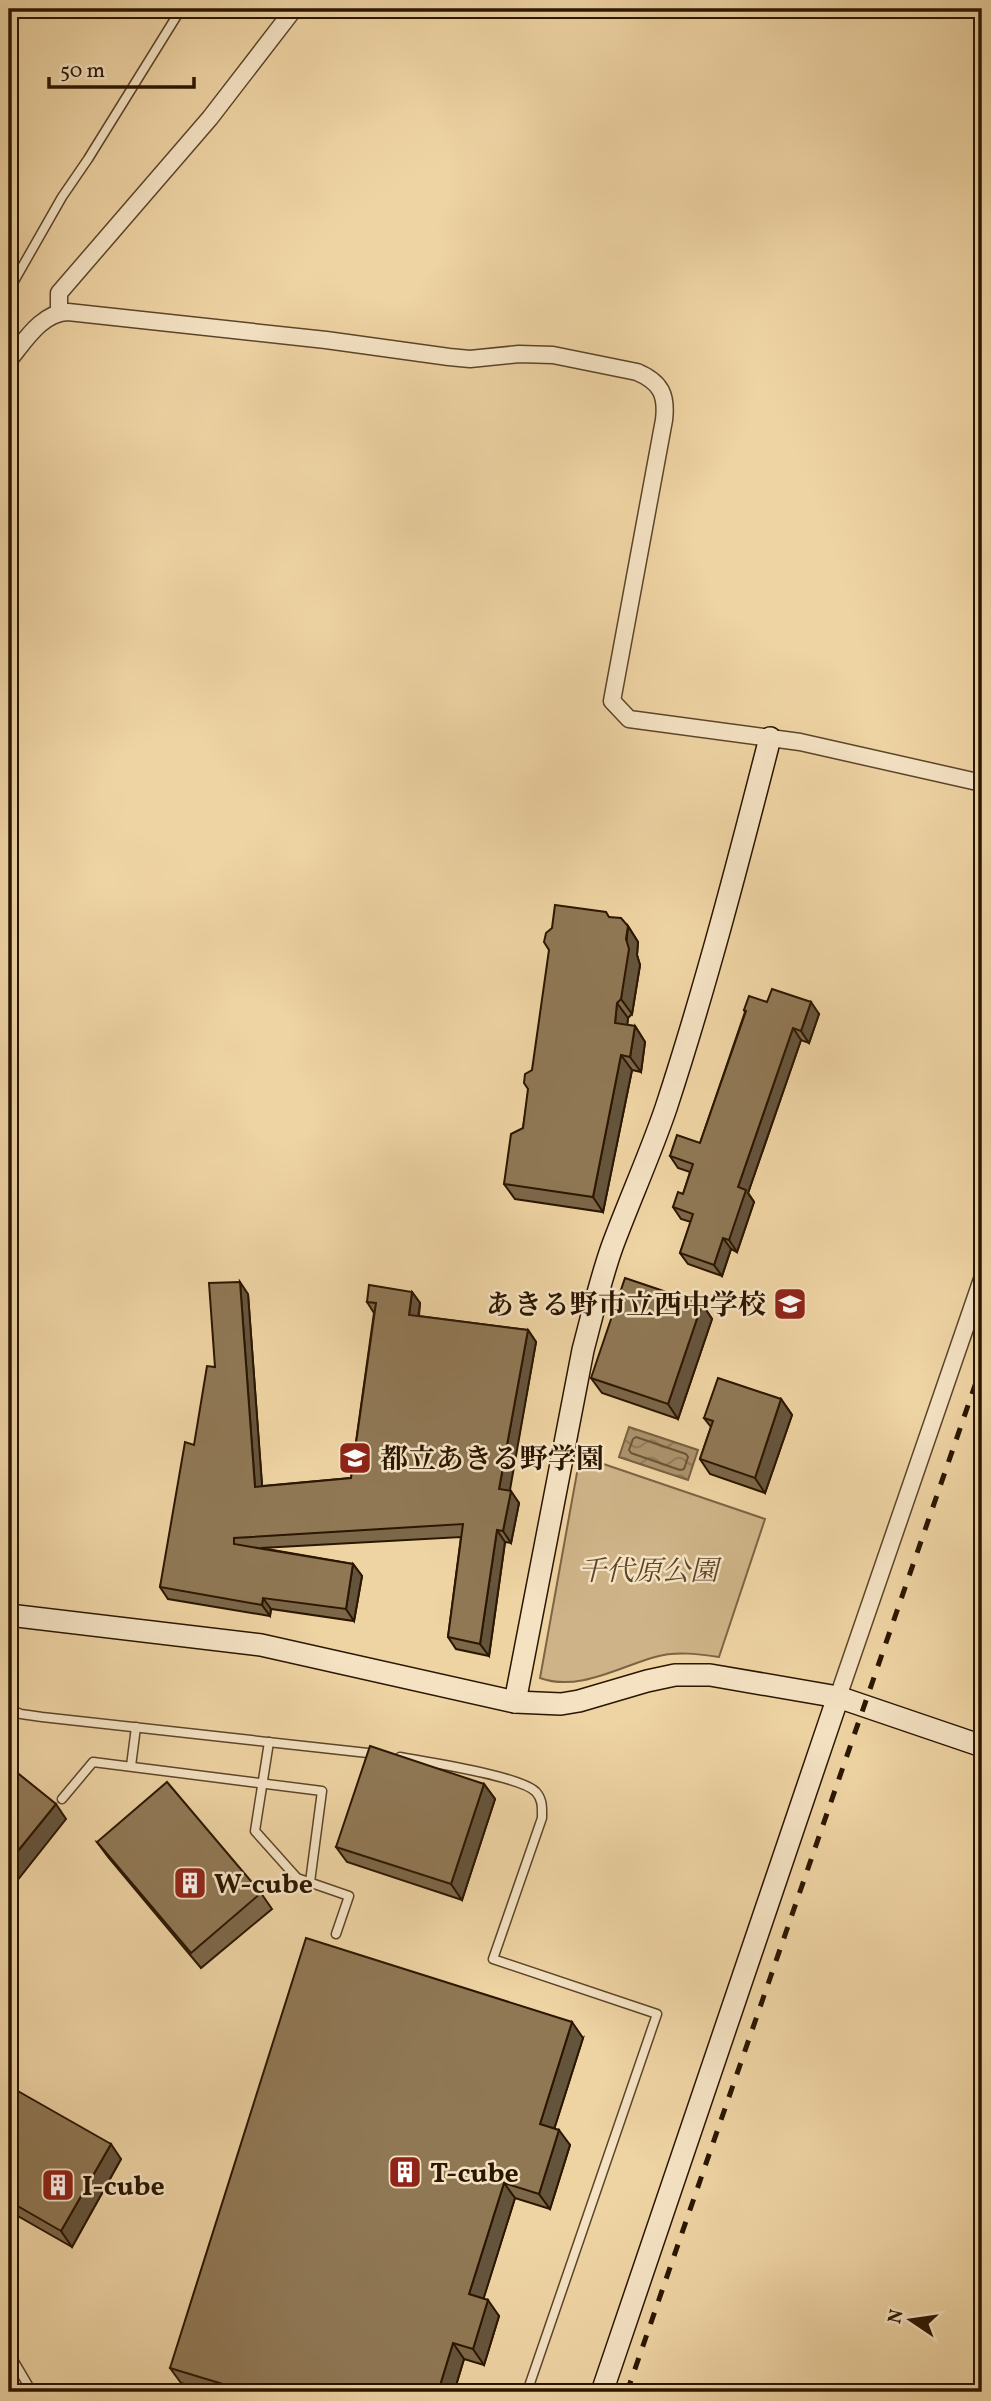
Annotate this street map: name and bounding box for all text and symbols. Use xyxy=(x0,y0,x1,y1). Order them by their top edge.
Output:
scale bar xyxy=(49,46,194,90)
text: 50 m xyxy=(60,57,105,86)
school or university icon: あきる野市立西中学校 xyxy=(771,1285,809,1323)
place label: あきる野市立西中学校 xyxy=(486,1287,766,1326)
school or university icon: 都立あきる野学園 xyxy=(336,1439,374,1477)
place label: 都立あきる野学園 xyxy=(380,1441,604,1480)
park label: 千代原公園 xyxy=(578,1553,722,1592)
building icon: W-cube xyxy=(171,1864,209,1902)
place label: W-cube xyxy=(214,1866,313,1905)
building icon: T-cube xyxy=(386,2153,424,2191)
place label: T-cube xyxy=(430,2155,519,2194)
building icon: I-cube xyxy=(39,2166,77,2204)
place label: I-cube xyxy=(82,2168,165,2207)
north arrow xyxy=(876,2286,946,2356)
text: N xyxy=(882,2307,911,2326)

